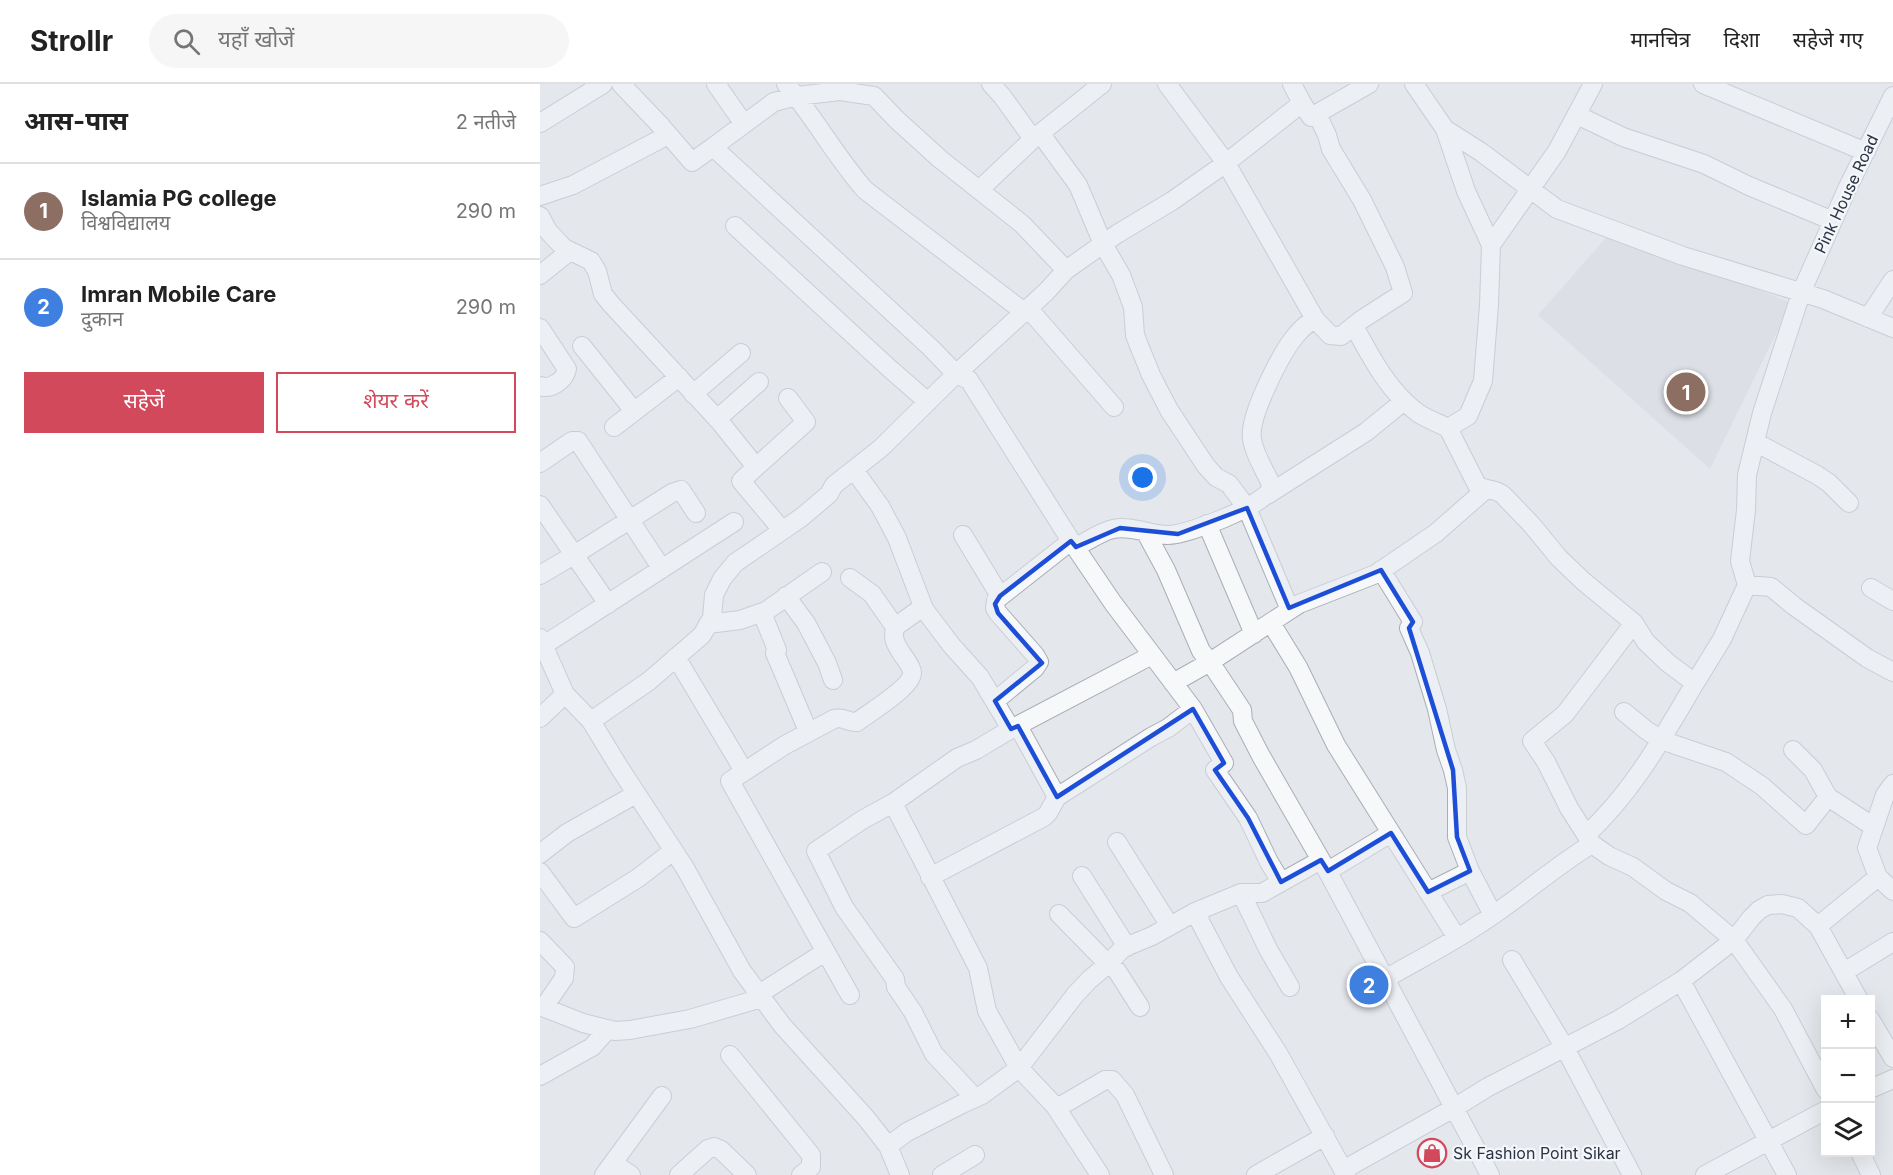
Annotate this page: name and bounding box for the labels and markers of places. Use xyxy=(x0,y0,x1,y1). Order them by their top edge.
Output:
pin: 1 xyxy=(1666,370,1706,414)
pin: 2 xyxy=(1350,962,1388,1008)
shop icon: Sk Fashion Point Sikar xyxy=(1416,1137,1448,1169)
place label: Sk Fashion Point Sikar xyxy=(1453,1143,1621,1163)

